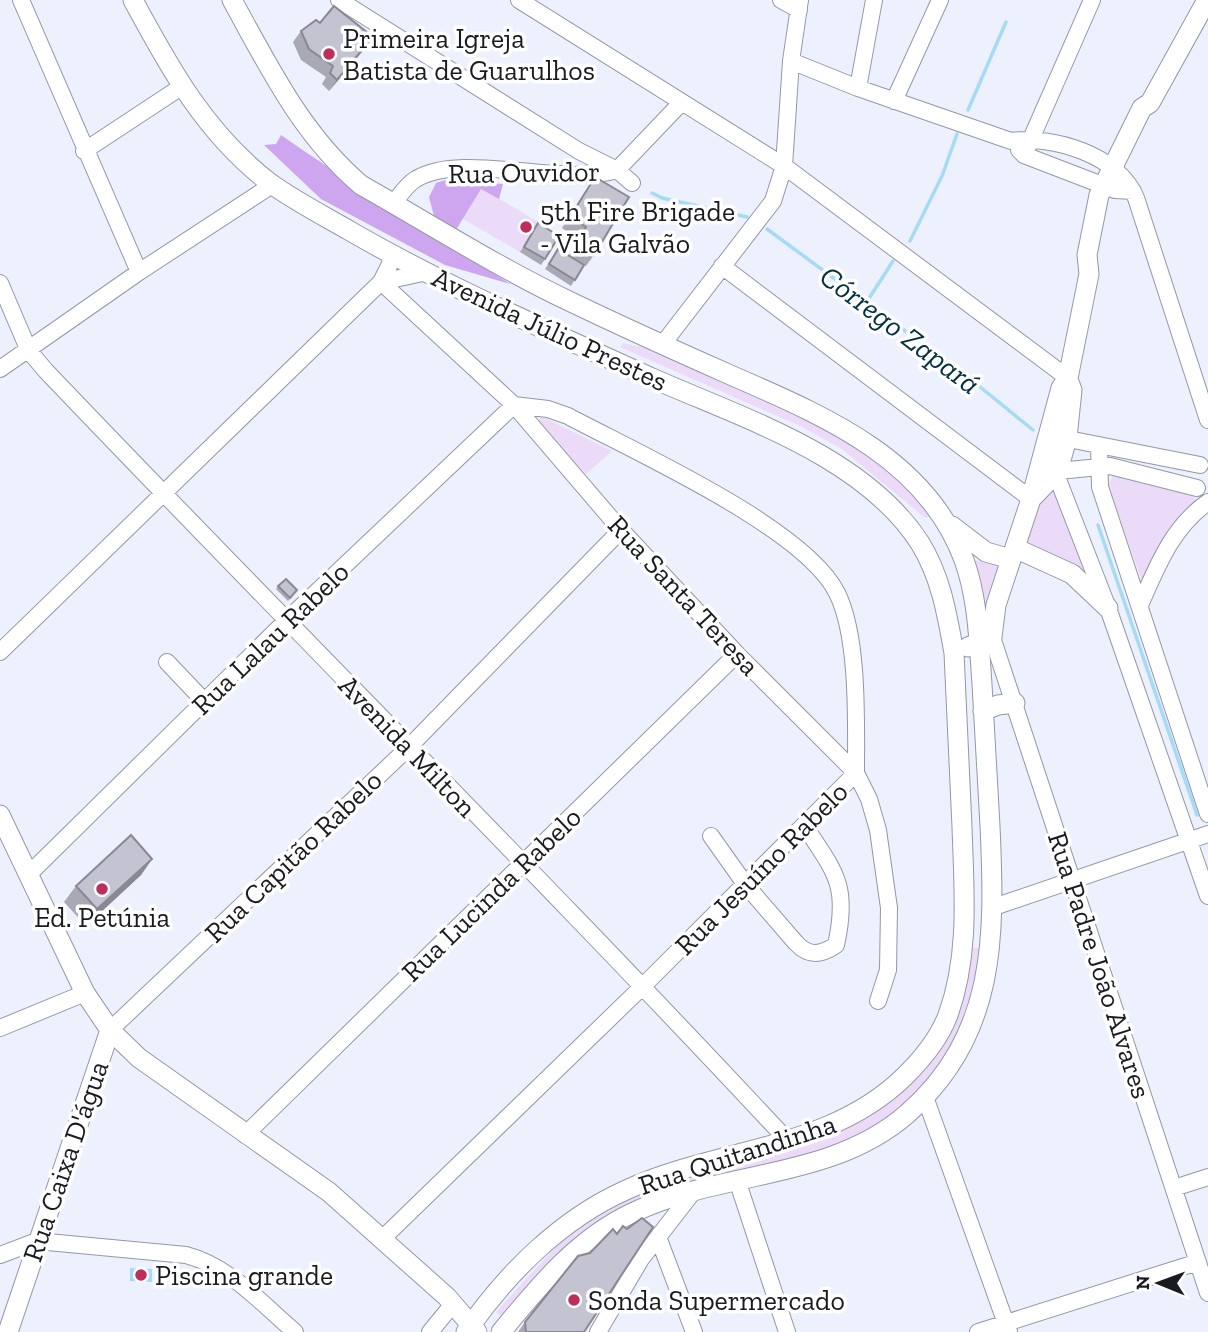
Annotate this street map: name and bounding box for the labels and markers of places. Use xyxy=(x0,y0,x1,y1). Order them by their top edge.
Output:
place label: Primeira Igreja Batista de Guarulhos xyxy=(343,22,595,87)
marker: Primeira Igreja Batista de Guarulhos xyxy=(321,46,337,62)
place label: 5th Fire Brigade - Vila Galvão xyxy=(540,195,735,260)
marker: 5th Fire Brigade - Vila Galvão xyxy=(518,219,534,235)
marker: Ed. Petúnia xyxy=(94,881,110,897)
place label: Ed. Petúnia xyxy=(34,901,171,934)
place label: Piscina grande xyxy=(155,1259,333,1292)
marker: Piscina grande xyxy=(133,1267,149,1283)
place label: Sonda Supermercado xyxy=(588,1284,845,1317)
marker: Sonda Supermercado xyxy=(566,1292,582,1308)

